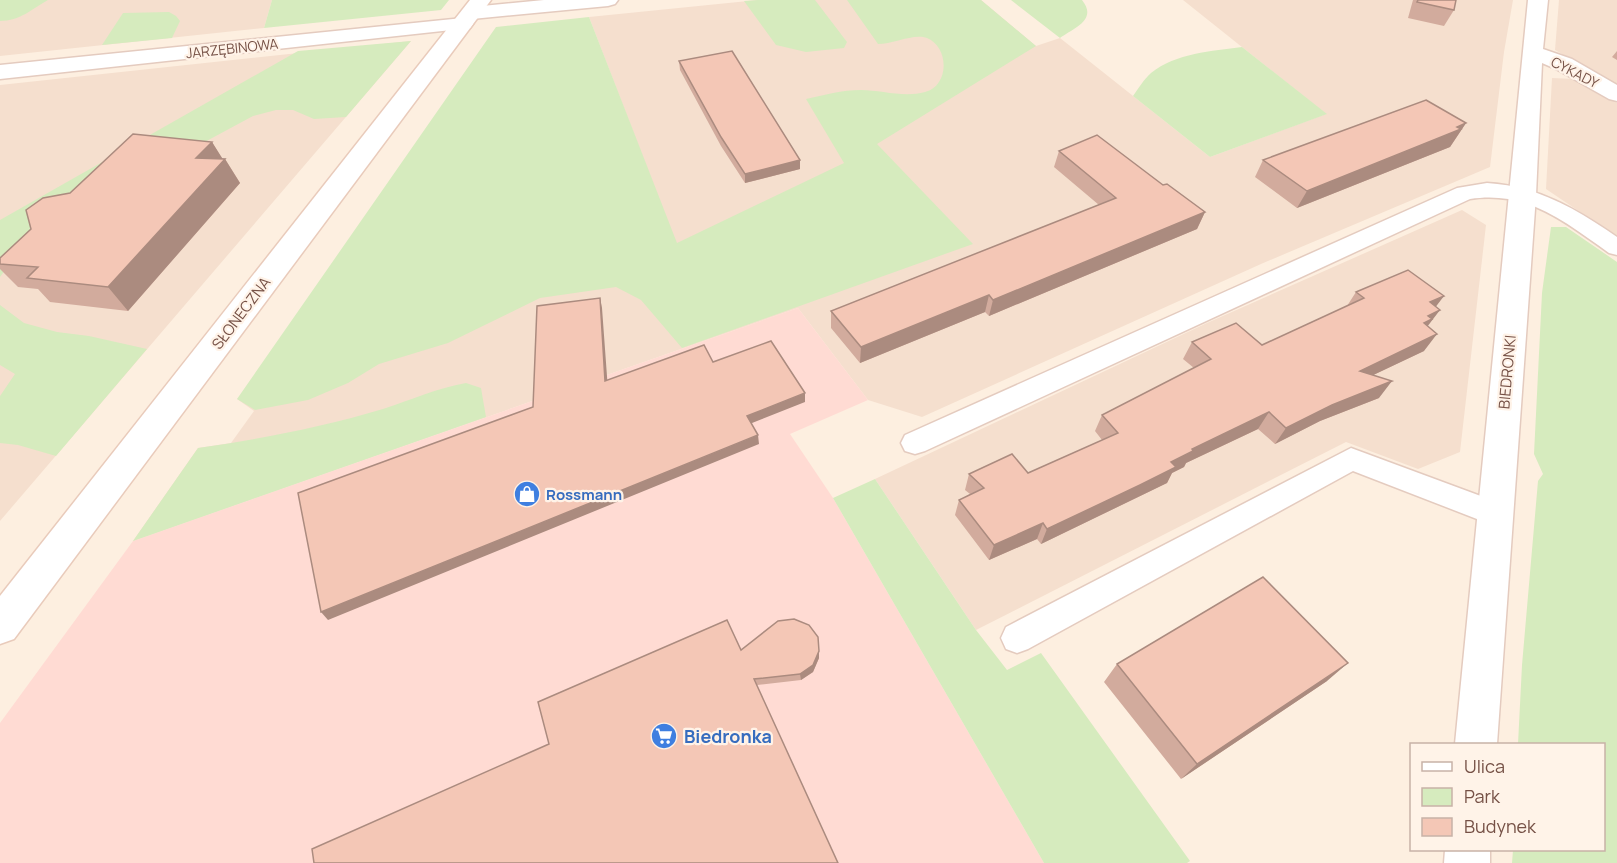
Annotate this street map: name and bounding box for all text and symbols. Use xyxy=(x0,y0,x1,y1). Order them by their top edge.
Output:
street label: JARZĘBINOWA xyxy=(185,34,279,62)
street label: CYKADY xyxy=(1548,52,1602,92)
street label: SŁONECZNA xyxy=(207,272,275,354)
street label: BIEDRONKI xyxy=(1493,334,1521,410)
shop icon: Rossmann xyxy=(512,479,542,509)
place label: Rossmann xyxy=(546,484,622,505)
supermarket icon: Biedronka xyxy=(649,721,679,751)
place label: Biedronka xyxy=(684,724,772,748)
legend xyxy=(1410,743,1605,851)
text: Ulica xyxy=(1464,754,1505,778)
text: Park xyxy=(1464,784,1501,808)
text: Budynek xyxy=(1464,814,1537,838)

